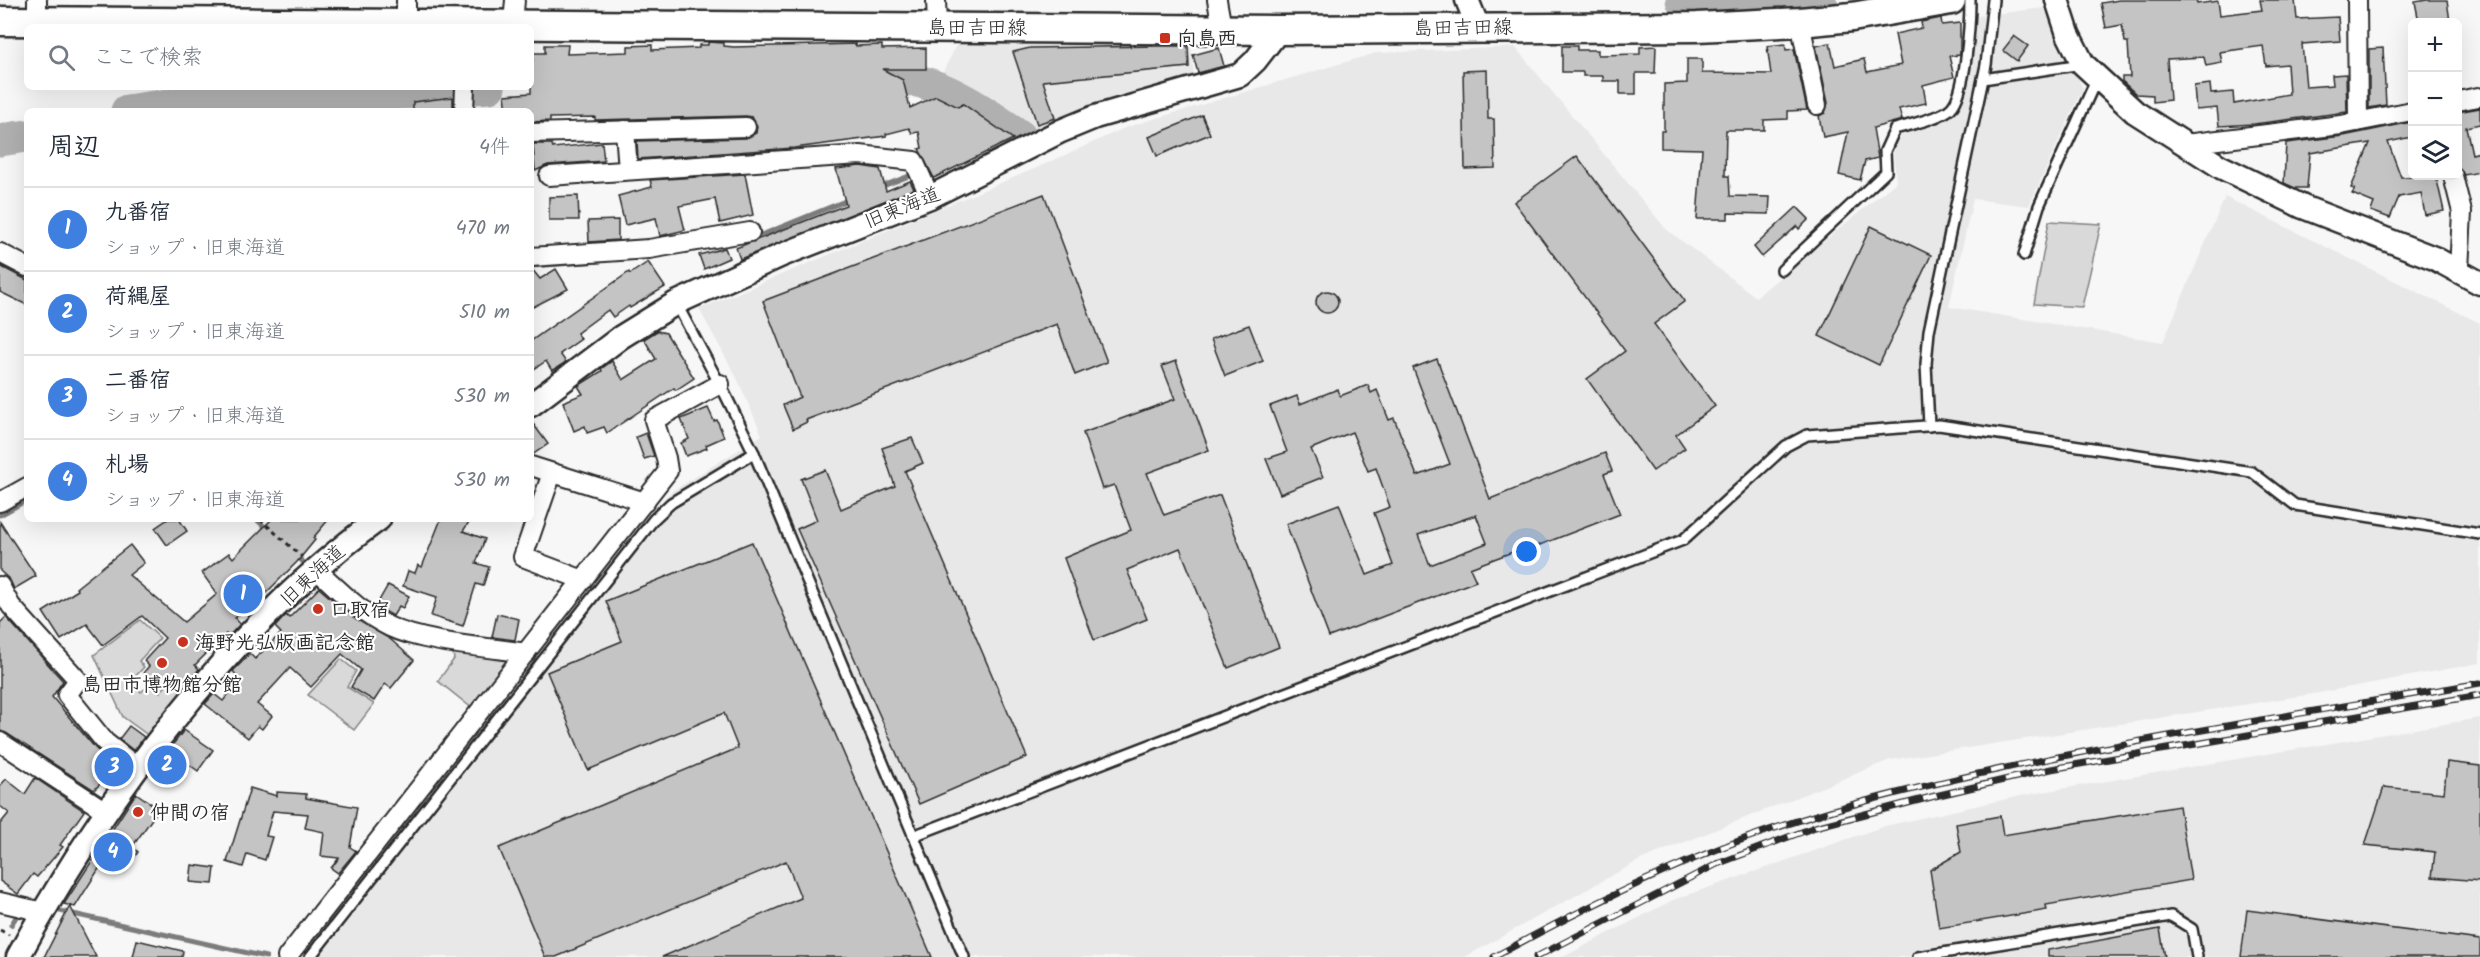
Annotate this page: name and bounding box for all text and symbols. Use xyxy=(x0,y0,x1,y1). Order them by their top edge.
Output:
street label: 島田吉田線 xyxy=(1413,12,1513,46)
street label: 島田吉田線 xyxy=(927,13,1027,45)
map controls xyxy=(2408,18,2462,180)
button: + xyxy=(2408,18,2462,72)
search box xyxy=(24,24,534,90)
place label: 向島西 xyxy=(1177,24,1237,56)
marker: 向島西 xyxy=(1158,31,1172,45)
icon: search xyxy=(45,41,78,74)
text: ここで検索 xyxy=(93,41,203,76)
button: − xyxy=(2408,72,2462,126)
button: layers xyxy=(2408,126,2462,180)
text: 周辺 xyxy=(48,127,100,169)
text: 4件 xyxy=(479,132,510,164)
street label: 旧東海道 xyxy=(860,179,946,239)
text: 九番宿 xyxy=(105,196,171,231)
text: 1 xyxy=(64,213,71,245)
text: 470 m xyxy=(456,213,510,245)
text: ショップ · 旧東海道 xyxy=(105,233,285,265)
text: 荷縄屋 xyxy=(105,280,171,315)
text: 2 xyxy=(62,297,73,329)
text: 510 m xyxy=(459,297,510,329)
text: ショップ · 旧東海道 xyxy=(105,317,285,349)
text: 二番宿 xyxy=(105,364,171,399)
text: 3 xyxy=(62,381,73,413)
text: 530 m xyxy=(454,381,510,413)
text: ショップ · 旧東海道 xyxy=(105,401,285,433)
text: 札場 xyxy=(105,448,149,483)
text: 4 xyxy=(62,465,73,497)
text: 530 m xyxy=(454,465,510,497)
text: ショップ · 旧東海道 xyxy=(105,485,285,517)
street label: 旧東海道 xyxy=(273,537,354,615)
your location xyxy=(1512,537,1541,566)
pin: 1 xyxy=(224,572,262,616)
place label: 口取宿 xyxy=(330,595,390,627)
marker: 口取宿 xyxy=(311,602,325,616)
place label: 海野光弘版画記念館 xyxy=(195,628,375,660)
marker: 海野光弘版画記念館 xyxy=(176,635,190,649)
marker: 島田市博物館分館 xyxy=(155,656,169,670)
place label: 島田市博物館分館 xyxy=(82,670,242,702)
pin: 2 xyxy=(148,742,186,788)
pin: 3 xyxy=(94,744,134,789)
place label: 仲間の宿 xyxy=(150,798,230,830)
marker: 仲間の宿 xyxy=(131,805,145,819)
pin: 4 xyxy=(94,830,132,874)

